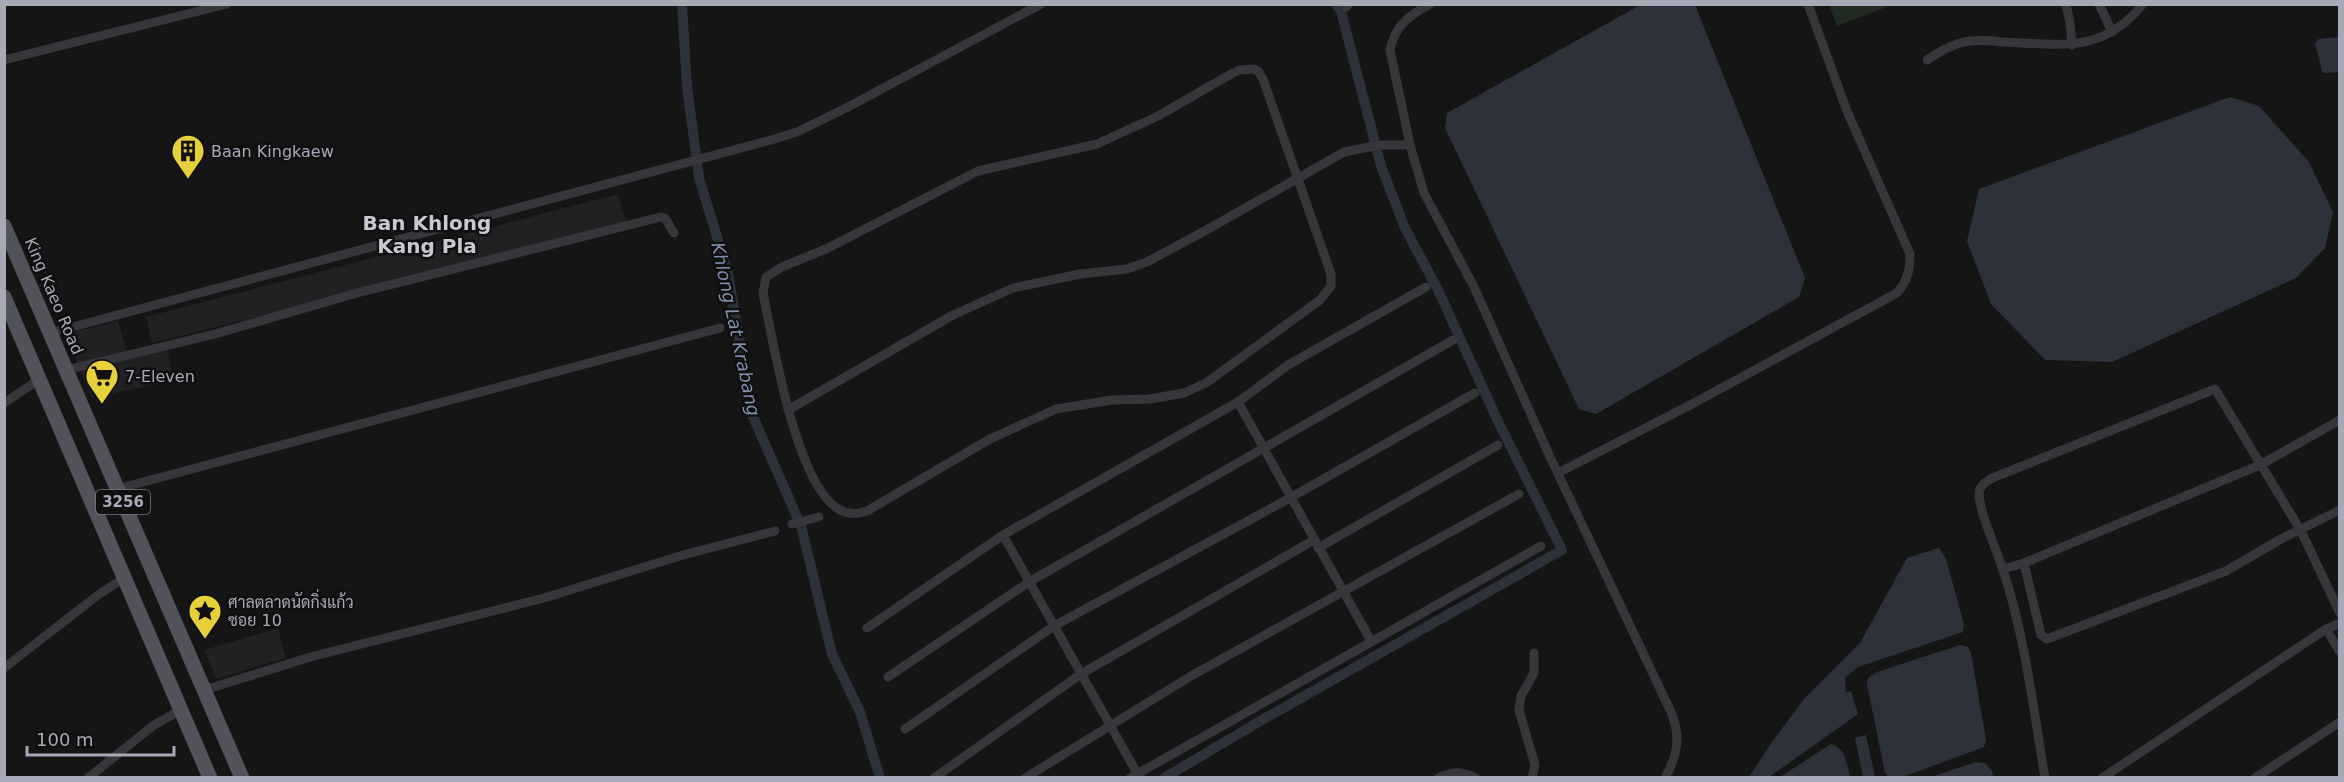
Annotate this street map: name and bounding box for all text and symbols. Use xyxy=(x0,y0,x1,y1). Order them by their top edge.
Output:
building icon: Baan Kingkaew xyxy=(170,133,206,180)
place label: Baan Kingkaew xyxy=(211,142,334,161)
district label: Ban Khlong Kang Pla xyxy=(363,211,491,258)
street label: King Kaeo Road xyxy=(21,235,87,357)
water label: Khlong Lat Krabang xyxy=(707,240,765,418)
supermarket icon: 7-Eleven xyxy=(84,358,120,405)
place label: 7-Eleven xyxy=(125,367,195,386)
road number: 3256 xyxy=(96,490,150,514)
place label: ศาลตลาดนัดกิ่งแก้ว ซอย 10 xyxy=(228,588,354,630)
place icon: ศาลตลาดนัดกิ่งแก้ว ซอย 10 xyxy=(187,593,223,640)
scale bar xyxy=(27,719,174,757)
text: 100 m xyxy=(36,729,94,750)

